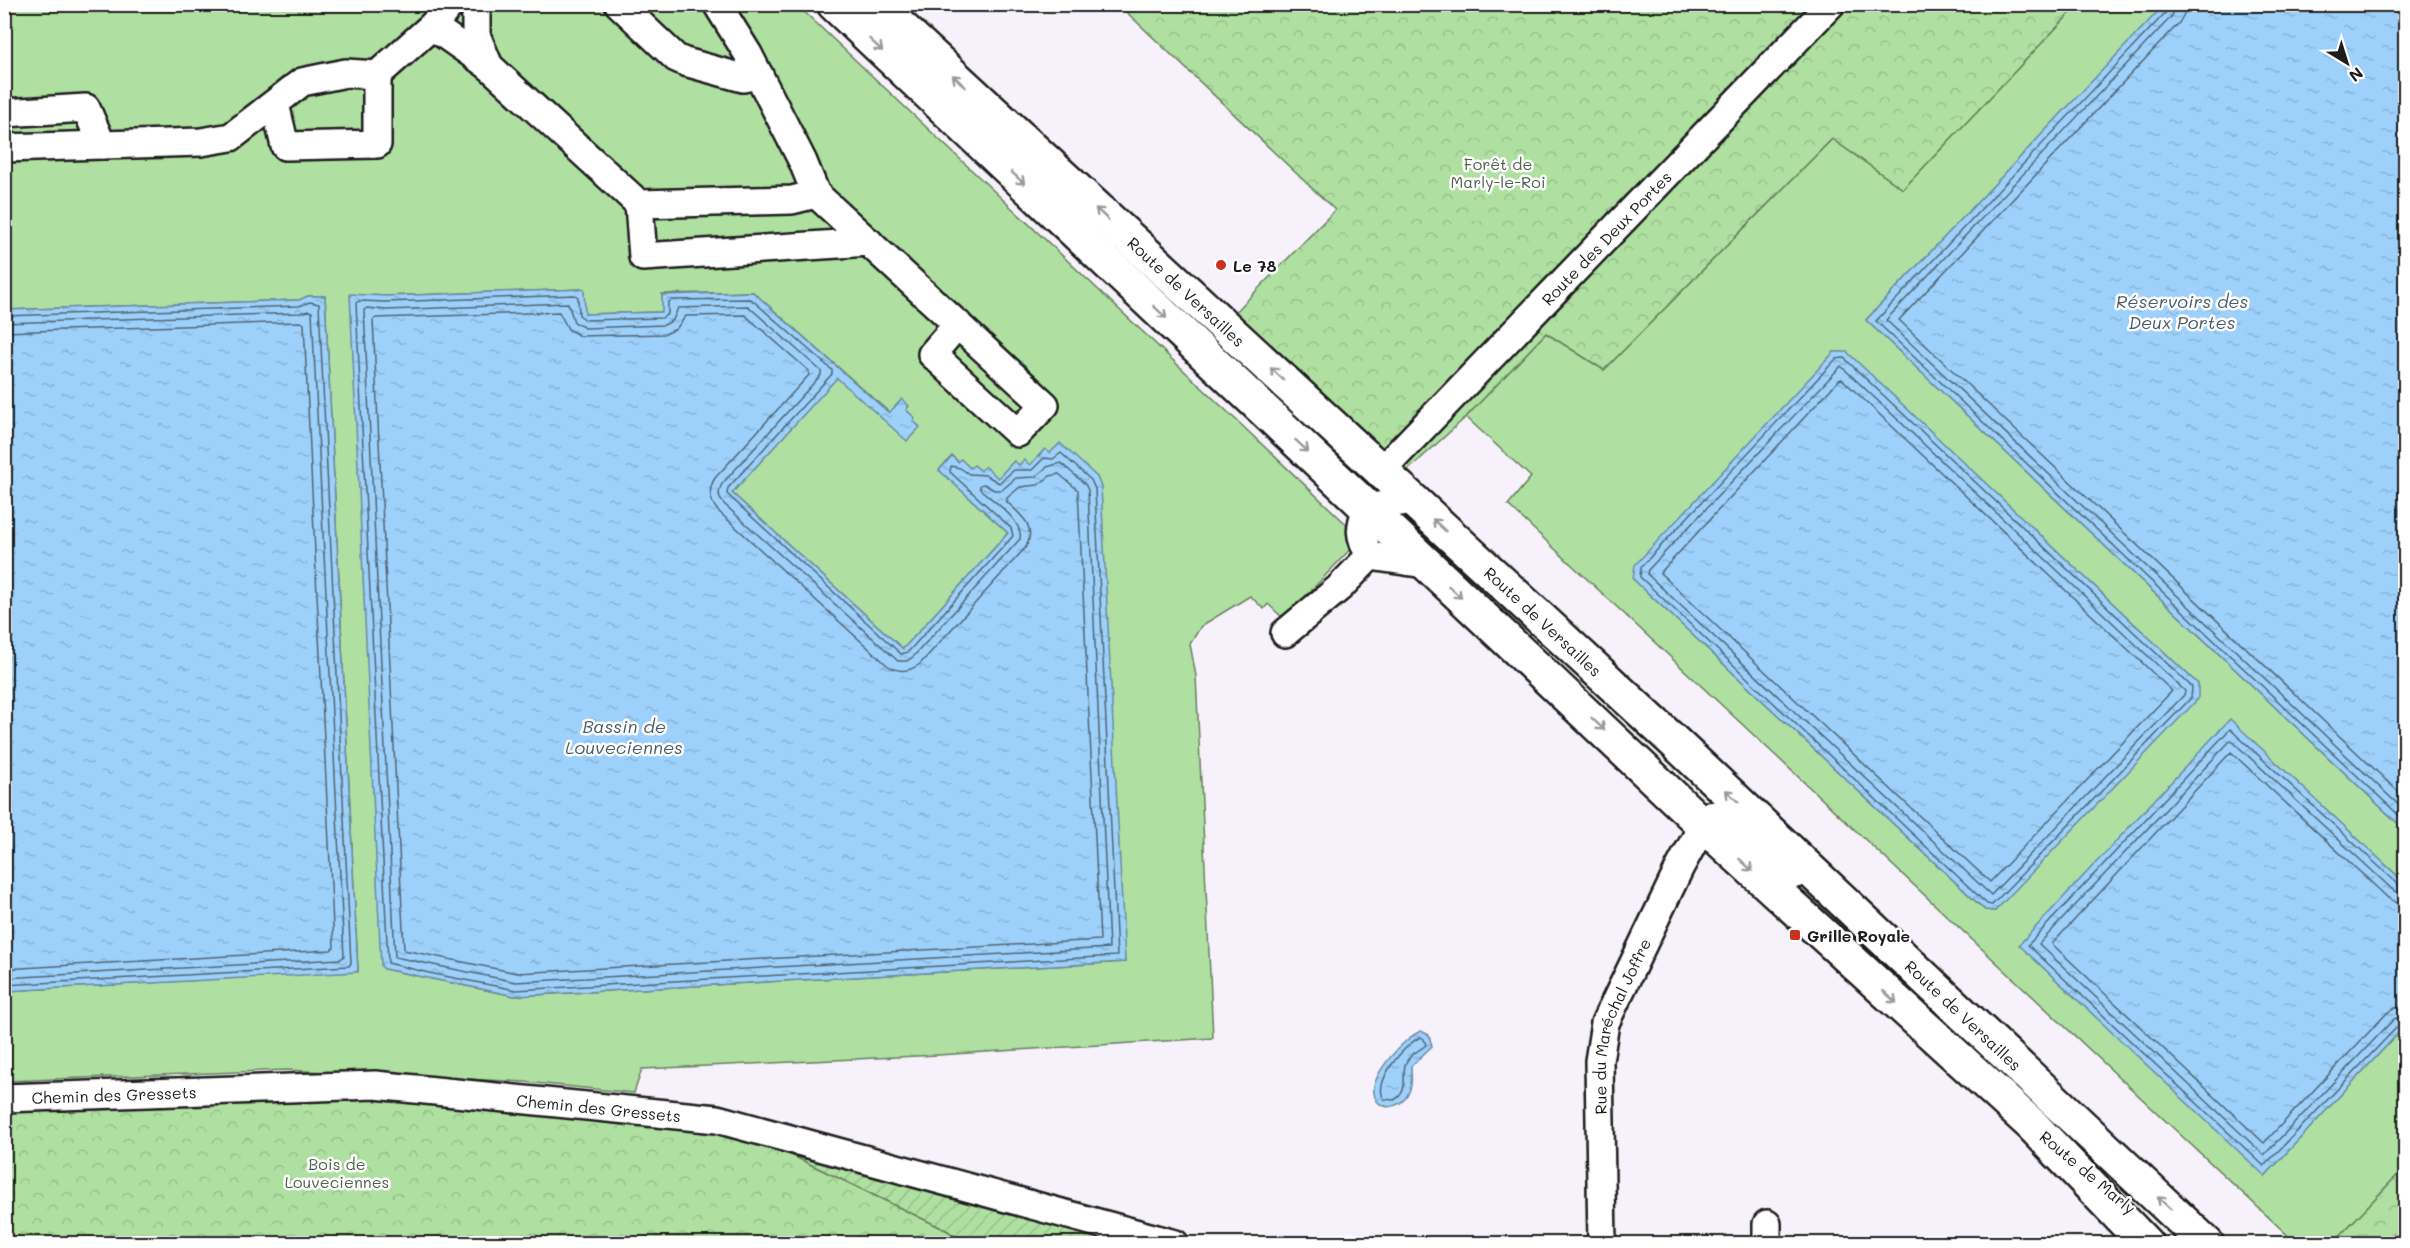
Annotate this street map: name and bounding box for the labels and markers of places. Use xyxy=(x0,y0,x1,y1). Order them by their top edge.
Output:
place label: Le 78 xyxy=(1233,255,1276,276)
marker: Le 78 xyxy=(1214,258,1228,272)
place label: Grille Royale xyxy=(1807,925,1910,946)
marker: Grille Royale xyxy=(1788,928,1802,942)

